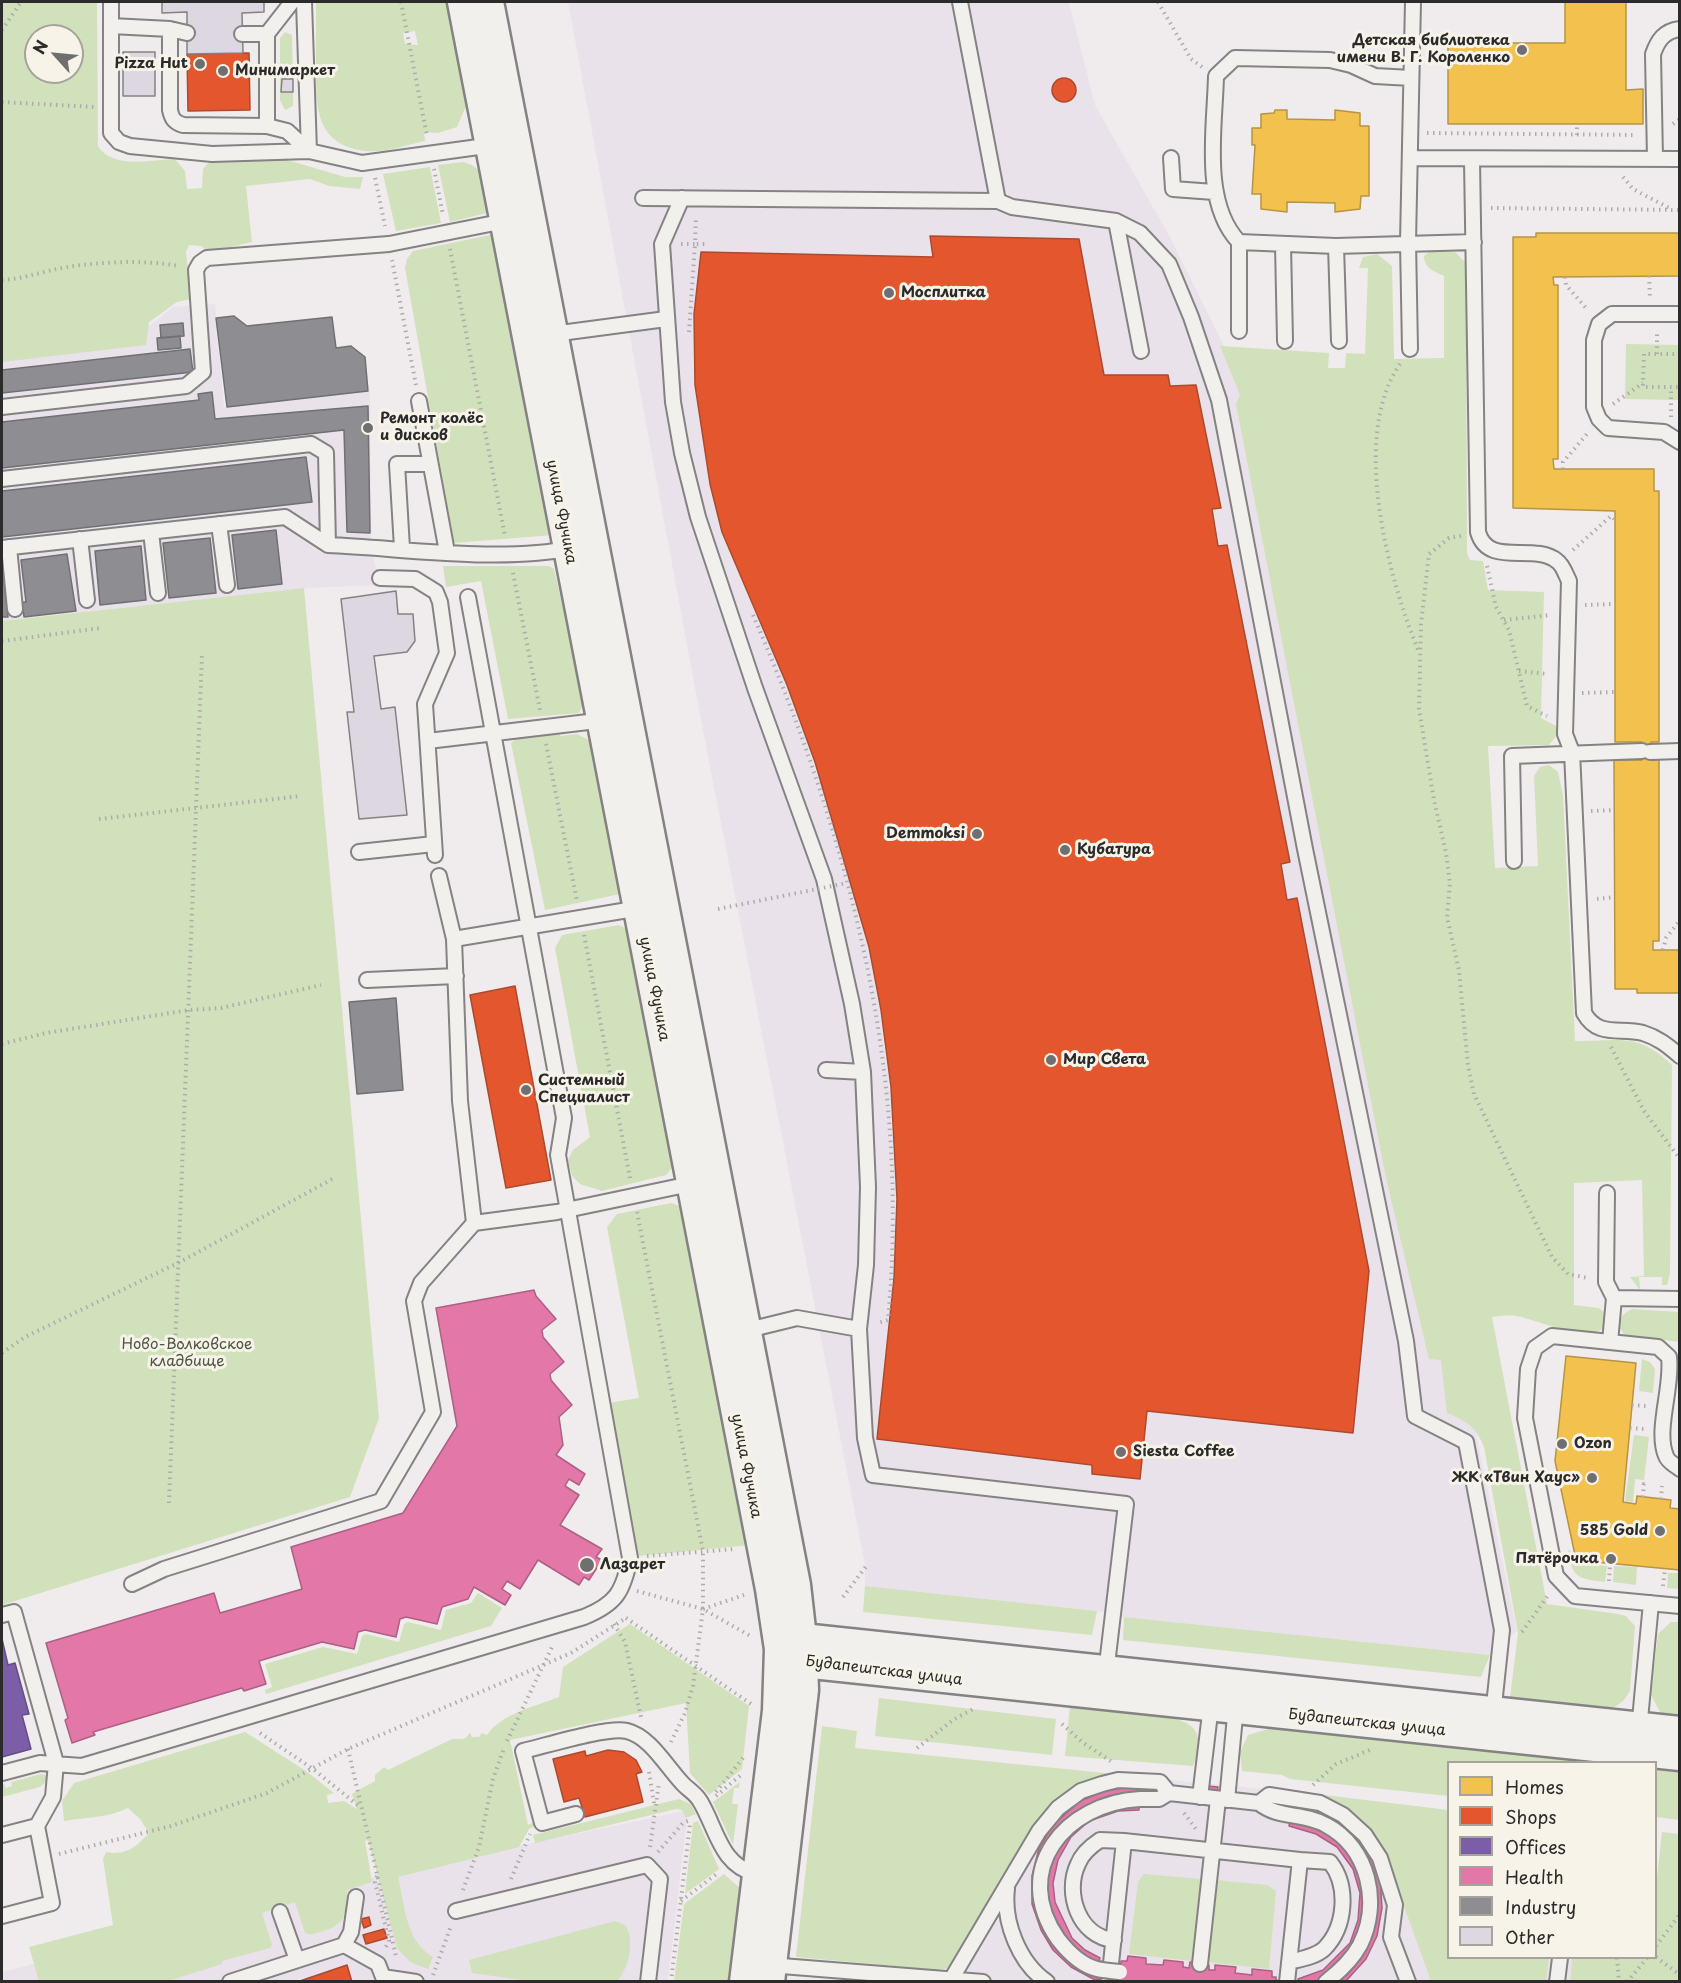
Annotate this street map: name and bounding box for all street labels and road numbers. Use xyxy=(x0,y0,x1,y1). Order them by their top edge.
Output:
street label: улица Фучика xyxy=(542,458,580,566)
street label: улица Фучика xyxy=(635,935,673,1043)
street label: улица Фучика xyxy=(727,1412,765,1520)
street label: Будапештская улица xyxy=(805,1652,963,1690)
street label: Будапештская улица xyxy=(1288,1706,1446,1740)

